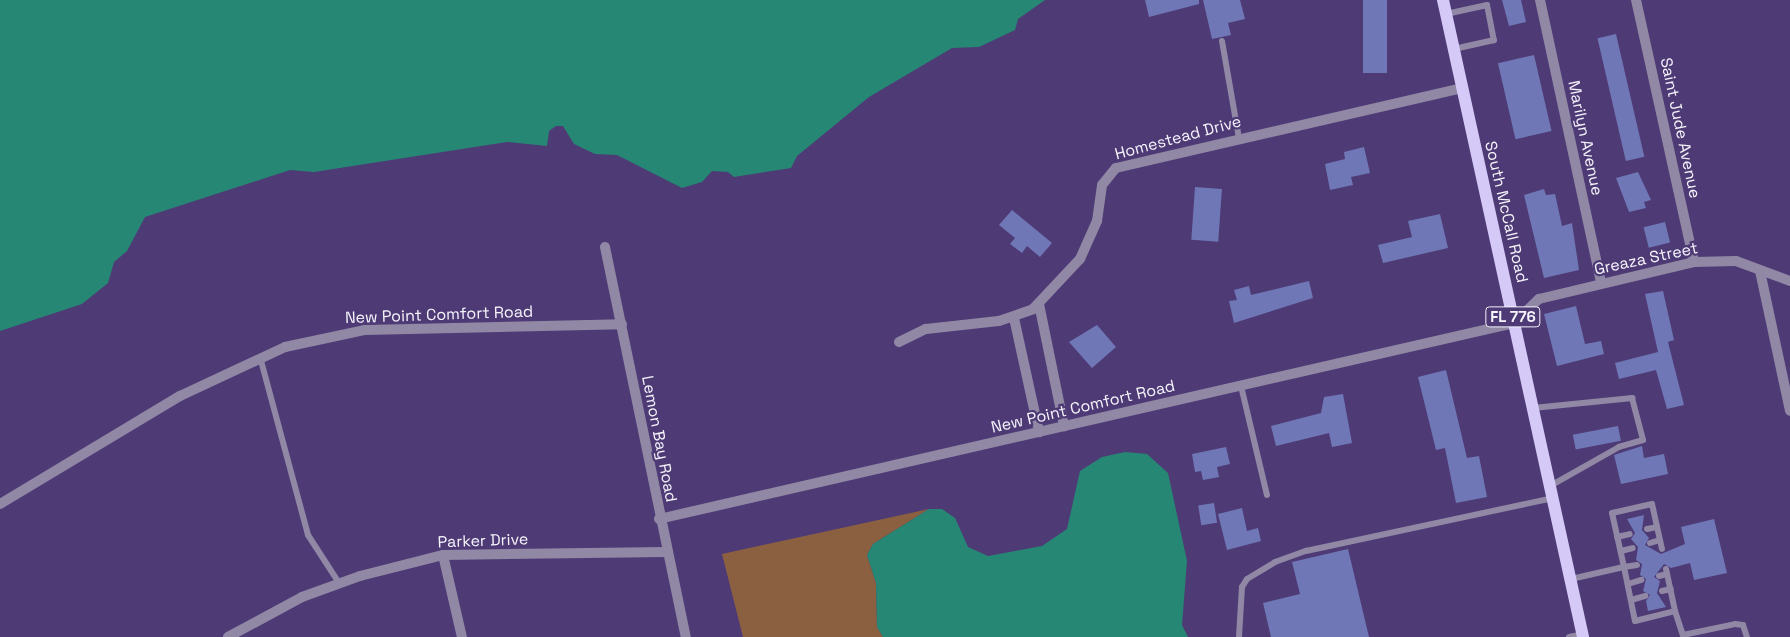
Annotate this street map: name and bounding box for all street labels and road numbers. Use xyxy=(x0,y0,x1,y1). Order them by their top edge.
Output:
street label: Saint Jude Avenue xyxy=(1656,56,1704,200)
street label: Marilyn Avenue xyxy=(1563,79,1607,197)
street label: Homestead Drive xyxy=(1113,112,1243,164)
street label: South McCall Road xyxy=(1480,139,1532,285)
street label: Greaza Street xyxy=(1592,239,1700,279)
street label: New Point Comfort Road xyxy=(345,302,533,328)
road number: FL 776 xyxy=(1484,304,1542,330)
street label: Lemon Bay Road xyxy=(637,374,681,504)
street label: New Point Comfort Road xyxy=(989,376,1177,438)
street label: Parker Drive xyxy=(437,530,529,552)

